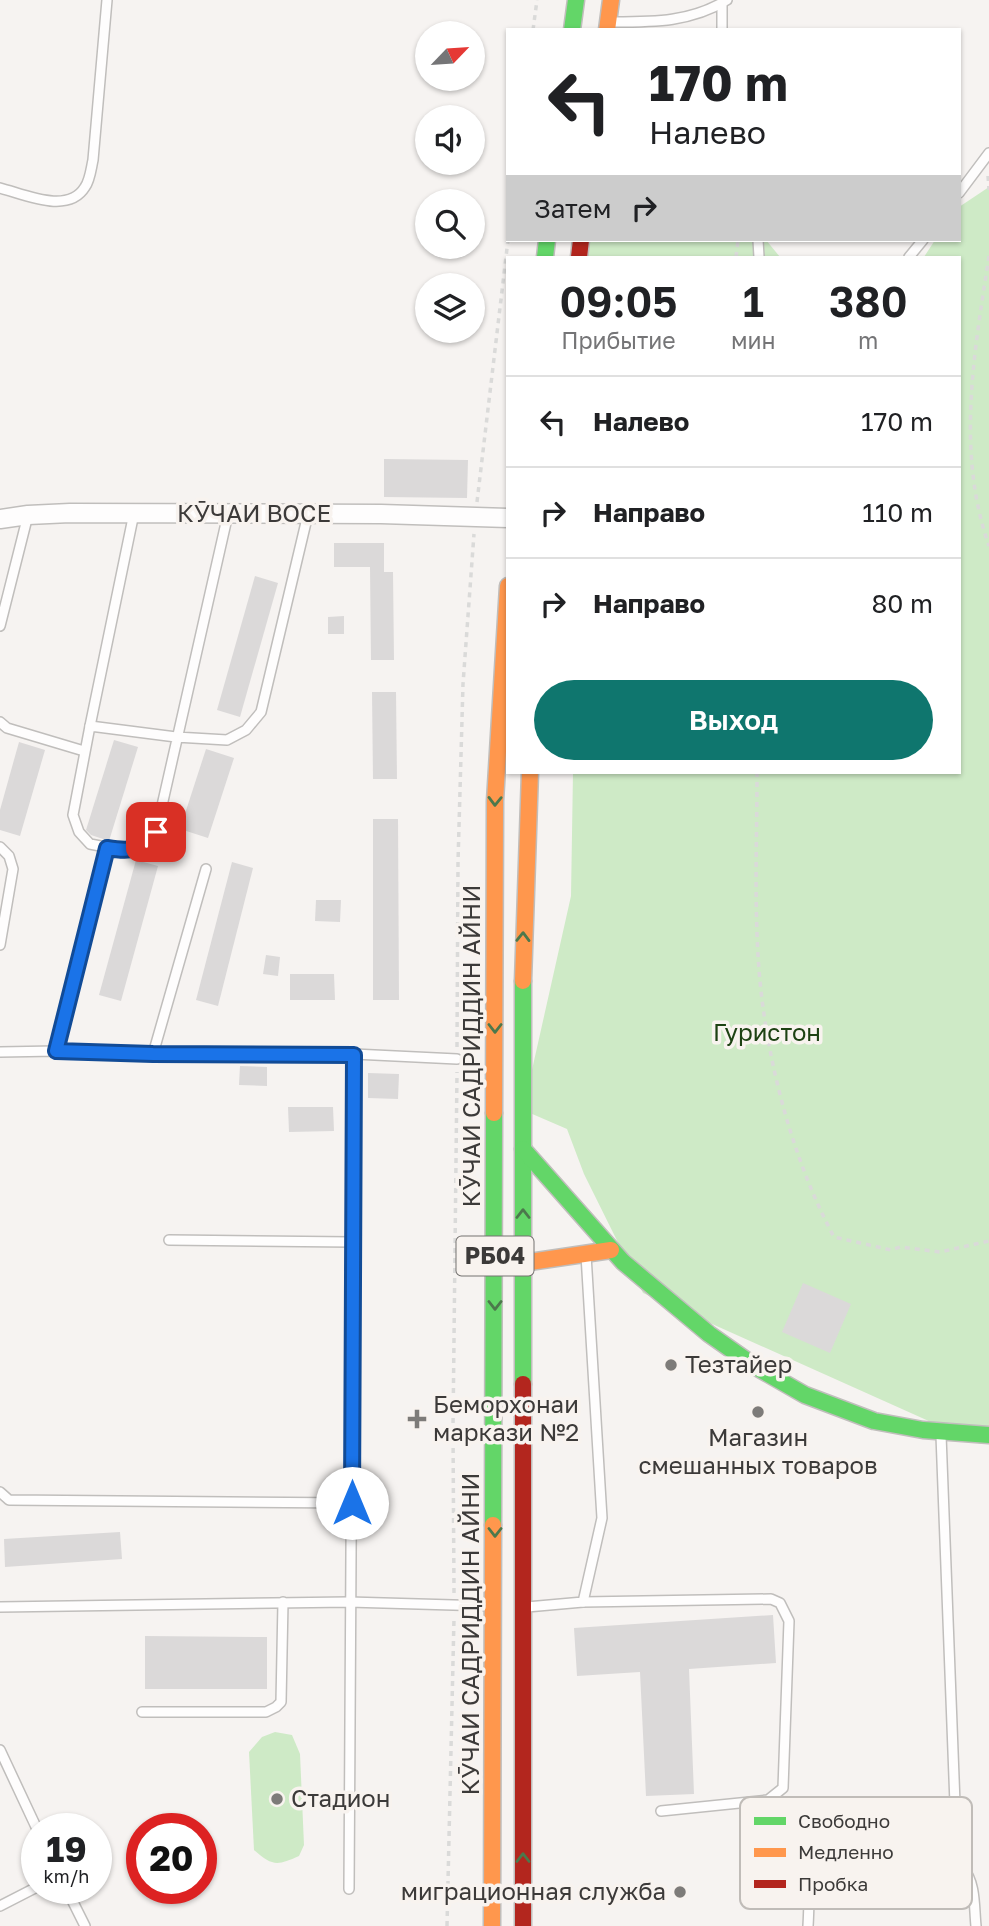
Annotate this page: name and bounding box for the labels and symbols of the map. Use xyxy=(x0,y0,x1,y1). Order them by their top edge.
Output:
north arrow xyxy=(415,21,485,91)
street label: КӮЧАИ ВОСЕ xyxy=(177,498,331,527)
one-way arrow xyxy=(488,796,503,807)
pin xyxy=(126,802,186,862)
street label: КӮЧАИ САДРИДДИН АЙНИ xyxy=(456,885,485,1207)
one-way arrow xyxy=(515,932,531,942)
park label: Гуристон xyxy=(713,1017,821,1046)
one-way arrow xyxy=(487,1024,503,1034)
one-way arrow xyxy=(515,1208,531,1219)
road number: РБ04 xyxy=(456,1236,534,1275)
one-way arrow xyxy=(487,1300,503,1311)
place label: Тезтайер xyxy=(685,1349,792,1378)
marker: Тезтайер xyxy=(663,1357,679,1373)
place label: Беморхонаи маркази №2 xyxy=(433,1389,579,1446)
marker: Магазин смешанных товаров xyxy=(750,1404,766,1420)
marker: Беморхонаи маркази №2 xyxy=(407,1409,427,1429)
place label: Магазин смешанных товаров xyxy=(638,1422,878,1479)
position arrow xyxy=(315,1466,389,1540)
street label: КӮЧАИ САДРИДДИН АЙНИ xyxy=(455,1473,484,1795)
one-way arrow xyxy=(487,1528,503,1538)
place label: Стадион xyxy=(291,1783,390,1812)
marker: Стадион xyxy=(269,1791,285,1807)
legend xyxy=(740,1797,972,1909)
text: Свободно xyxy=(798,1809,890,1832)
speed limit sign: 20 xyxy=(126,1813,217,1904)
text: Медленно xyxy=(798,1840,894,1863)
one-way arrow xyxy=(515,1852,531,1863)
text: Пробка xyxy=(798,1872,868,1895)
place label: миграционная служба xyxy=(401,1876,666,1905)
marker: миграционная служба xyxy=(672,1884,688,1900)

